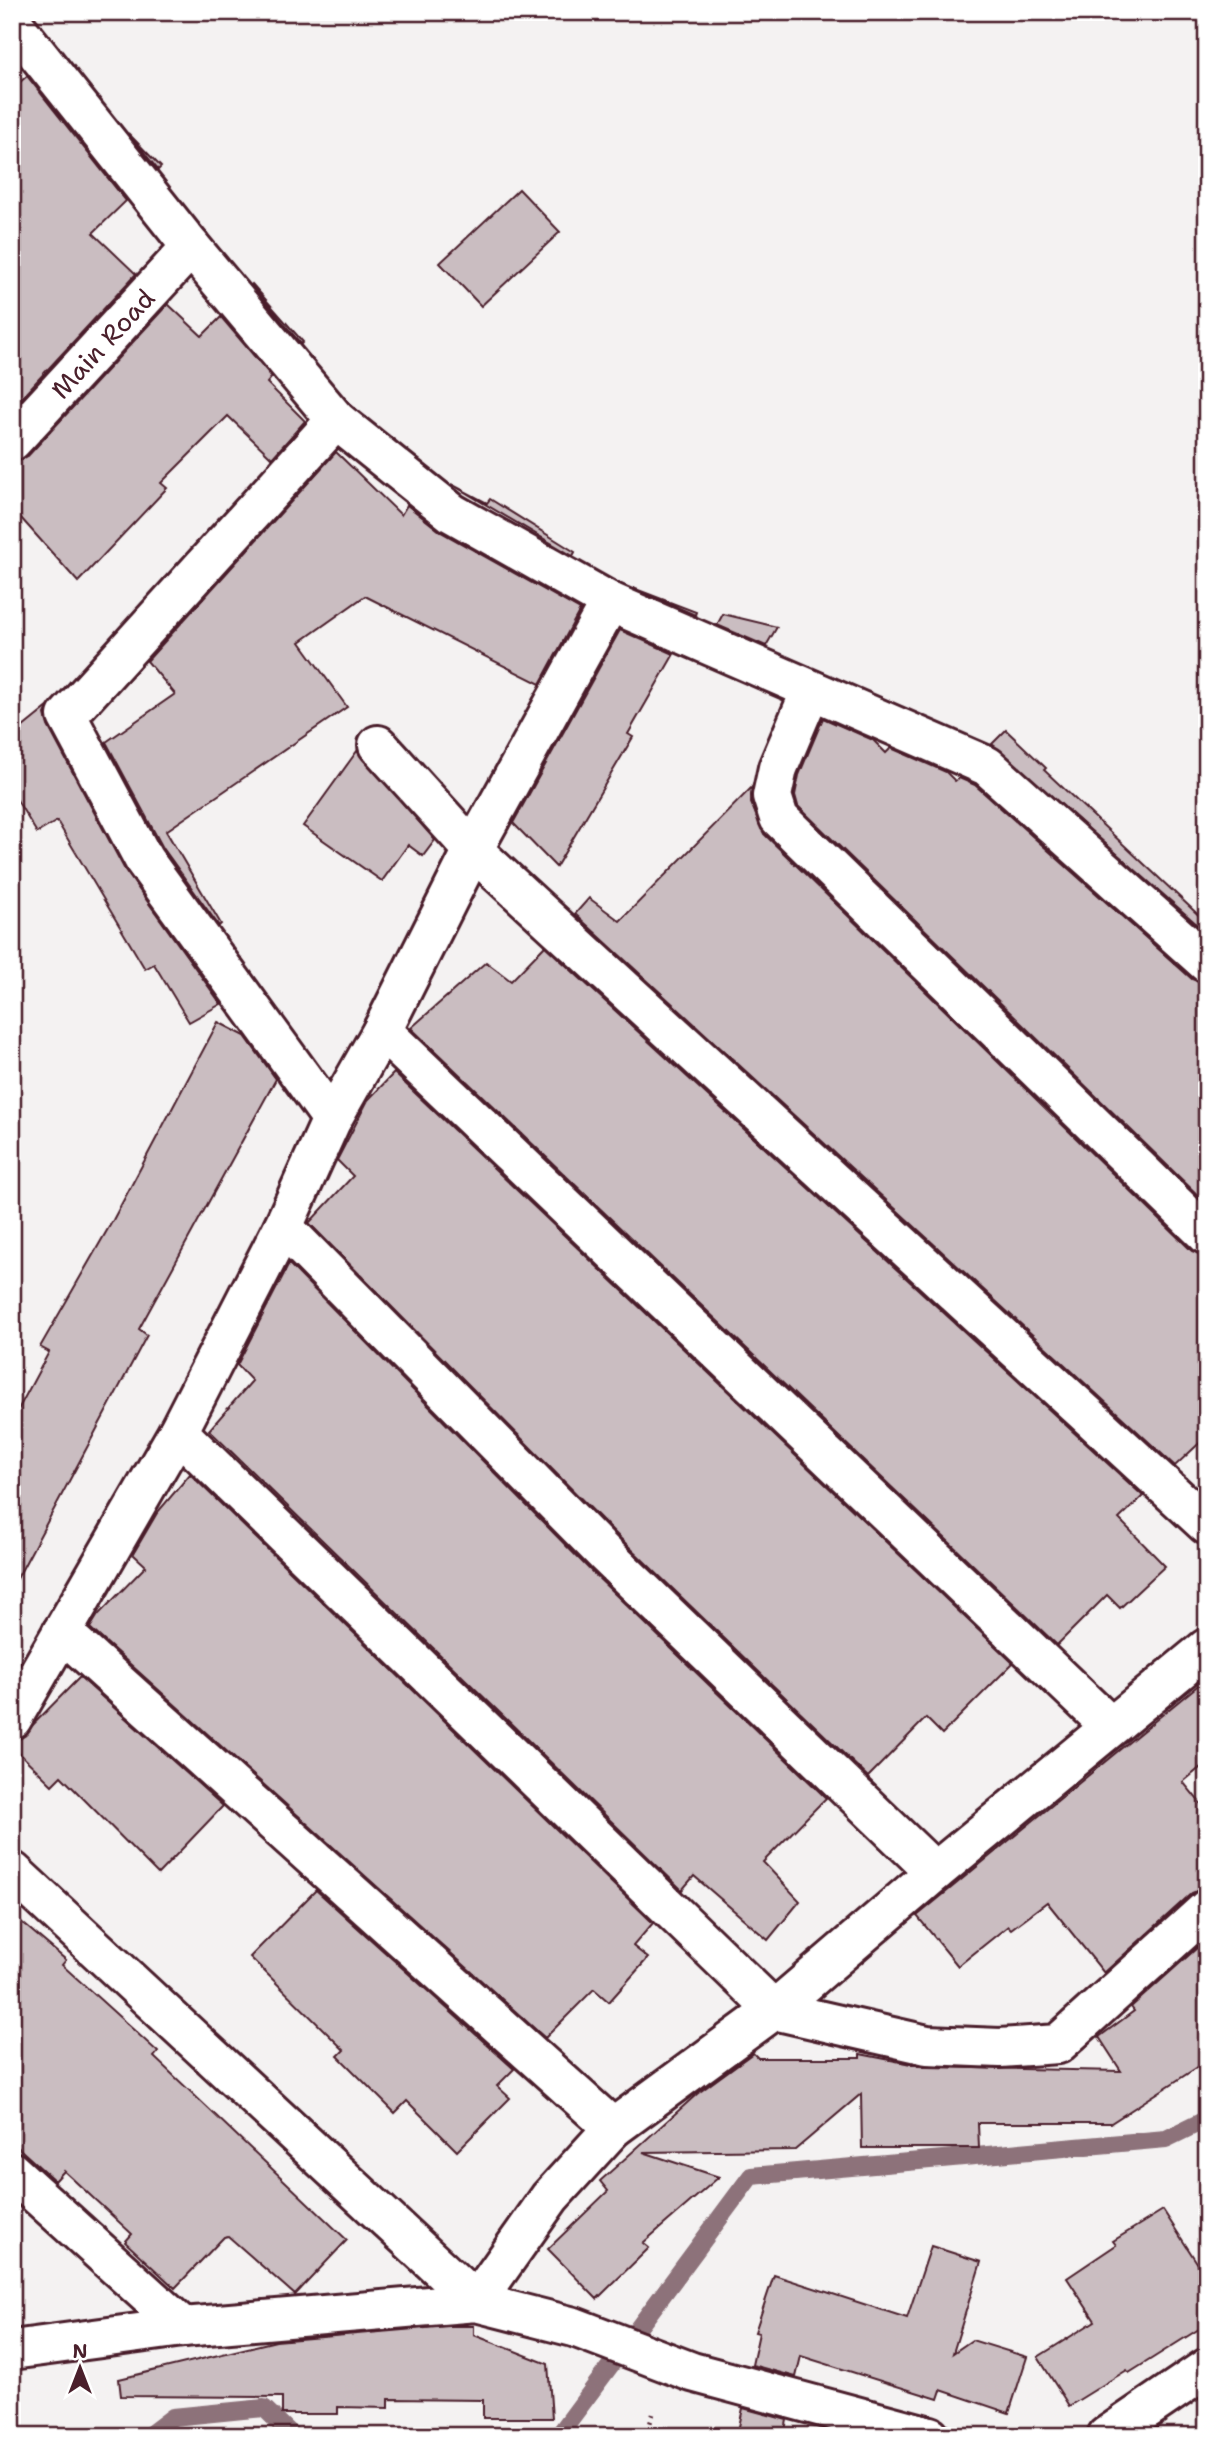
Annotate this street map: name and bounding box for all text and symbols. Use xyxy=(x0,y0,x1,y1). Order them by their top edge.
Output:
street label: Main Road xyxy=(43,281,162,406)
north arrow xyxy=(46,2332,116,2402)
text: N xyxy=(72,2339,88,2364)

